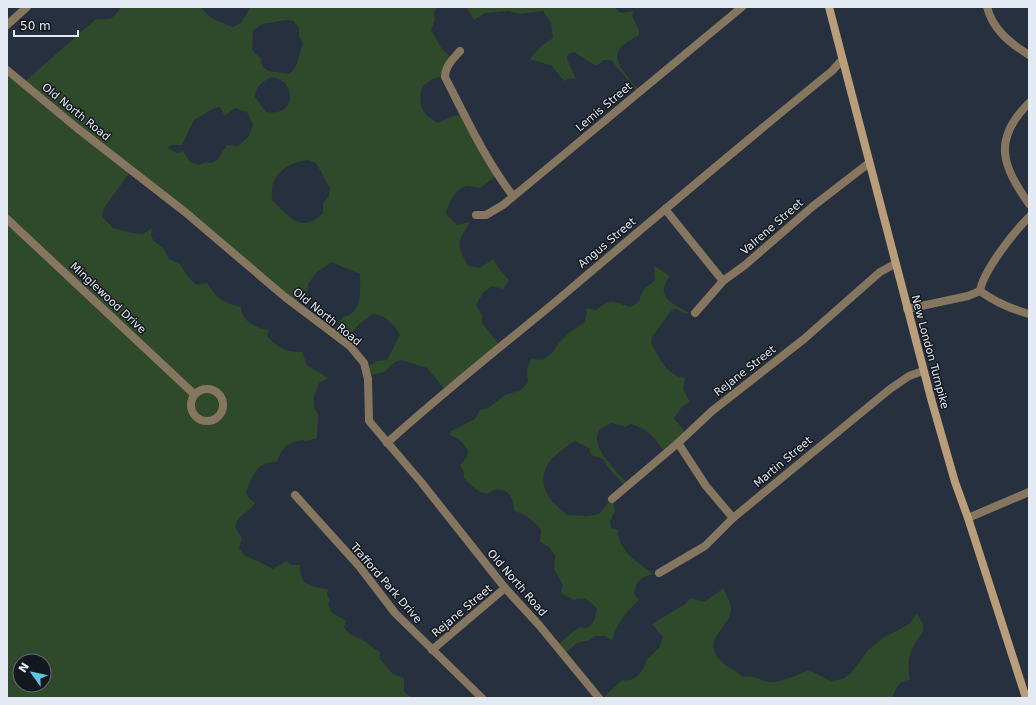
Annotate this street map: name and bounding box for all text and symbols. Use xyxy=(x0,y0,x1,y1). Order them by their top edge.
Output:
scale bar xyxy=(14,12,78,38)
text: 50 m xyxy=(20,19,51,33)
street label: Lemis Street xyxy=(573,79,635,134)
street label: Old North Road xyxy=(39,80,113,144)
street label: Valrene Street xyxy=(738,196,806,258)
street label: Angus Street xyxy=(576,215,639,271)
street label: Minglewood Drive xyxy=(68,260,149,337)
street label: Old North Road xyxy=(290,285,364,349)
street label: New London Turnpike xyxy=(909,294,952,411)
street label: Rejane Street xyxy=(712,343,779,399)
street label: Martin Street xyxy=(751,433,815,490)
street label: Trafford Park Drive xyxy=(347,539,425,626)
street label: Old North Road xyxy=(485,547,549,619)
street label: Rejane Street xyxy=(429,582,495,640)
north arrow xyxy=(12,653,52,693)
text: N xyxy=(16,660,32,675)

